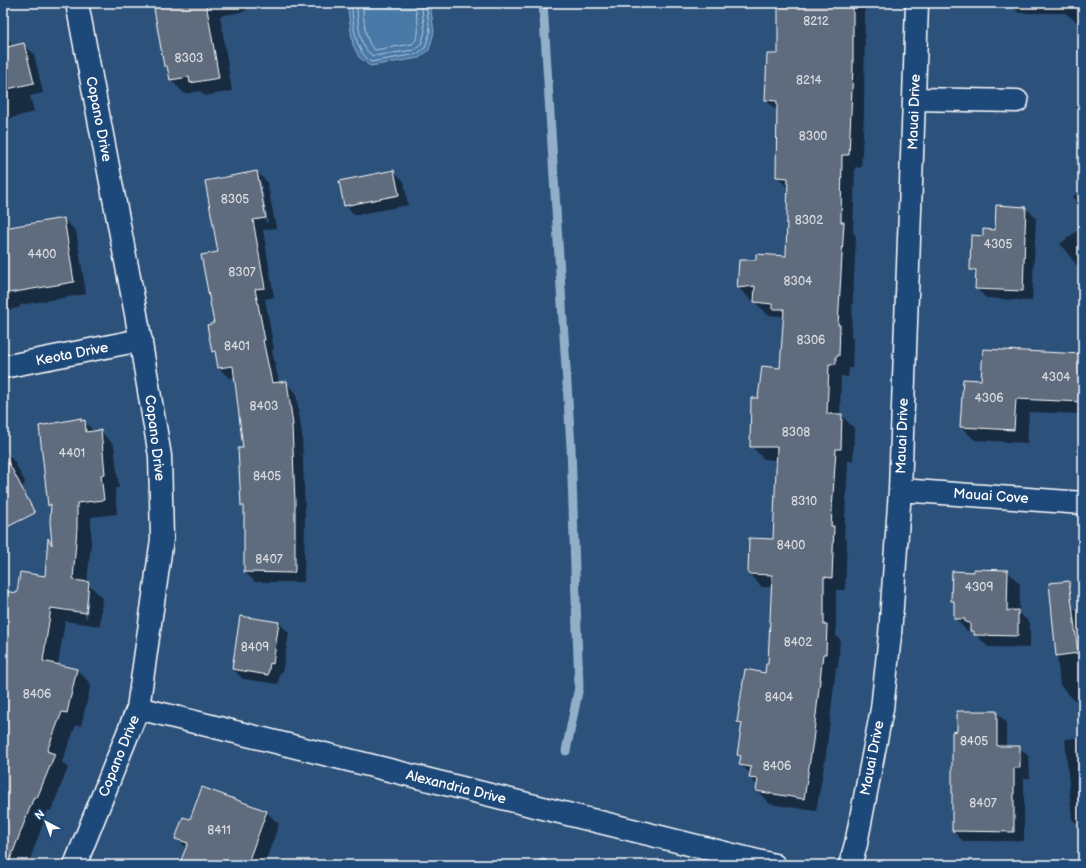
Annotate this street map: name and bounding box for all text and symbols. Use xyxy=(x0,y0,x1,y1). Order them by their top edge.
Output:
house number: 8212 xyxy=(803,14,829,29)
house number: 8303 xyxy=(175,51,203,66)
house number: 8214 xyxy=(796,73,823,88)
street label: Mauai Drive xyxy=(904,74,924,150)
street label: Copano Drive xyxy=(82,75,116,163)
house number: 8300 xyxy=(799,129,827,144)
house number: 8305 xyxy=(221,192,249,207)
house number: 8302 xyxy=(795,213,823,228)
house number: 4305 xyxy=(984,237,1012,252)
house number: 4400 xyxy=(28,247,56,262)
house number: 8307 xyxy=(228,265,256,280)
house number: 8304 xyxy=(784,274,813,289)
house number: 8306 xyxy=(797,333,825,348)
street label: Keota Drive xyxy=(34,339,110,369)
house number: 8401 xyxy=(224,339,250,354)
house number: 4304 xyxy=(1041,370,1071,385)
house number: 4306 xyxy=(974,391,1004,406)
street label: Copano Drive xyxy=(141,394,169,482)
street label: Mauai Drive xyxy=(892,398,912,474)
house number: 8403 xyxy=(250,399,278,414)
house number: 8308 xyxy=(782,425,810,440)
house number: 4401 xyxy=(59,446,85,461)
house number: 8405 xyxy=(253,469,281,484)
street label: Mauai Cove xyxy=(953,485,1029,507)
house number: 8310 xyxy=(791,494,817,509)
house number: 8400 xyxy=(777,538,805,553)
house number: 8407 xyxy=(255,552,283,567)
house number: 4309 xyxy=(965,580,993,595)
house number: 8402 xyxy=(784,635,812,650)
house number: 8409 xyxy=(241,640,269,655)
house number: 8406 xyxy=(23,687,51,702)
house number: 8404 xyxy=(765,690,794,705)
street label: Copano Drive xyxy=(95,713,143,799)
street label: Mauai Drive xyxy=(856,719,888,797)
house number: 8405 xyxy=(960,734,988,749)
house number: 8406 xyxy=(763,759,791,774)
street label: Alexandria Drive xyxy=(404,766,508,808)
house number: 8407 xyxy=(969,796,997,811)
north arrow xyxy=(26,802,66,842)
text: N xyxy=(32,807,47,822)
house number: 8411 xyxy=(207,823,231,838)

